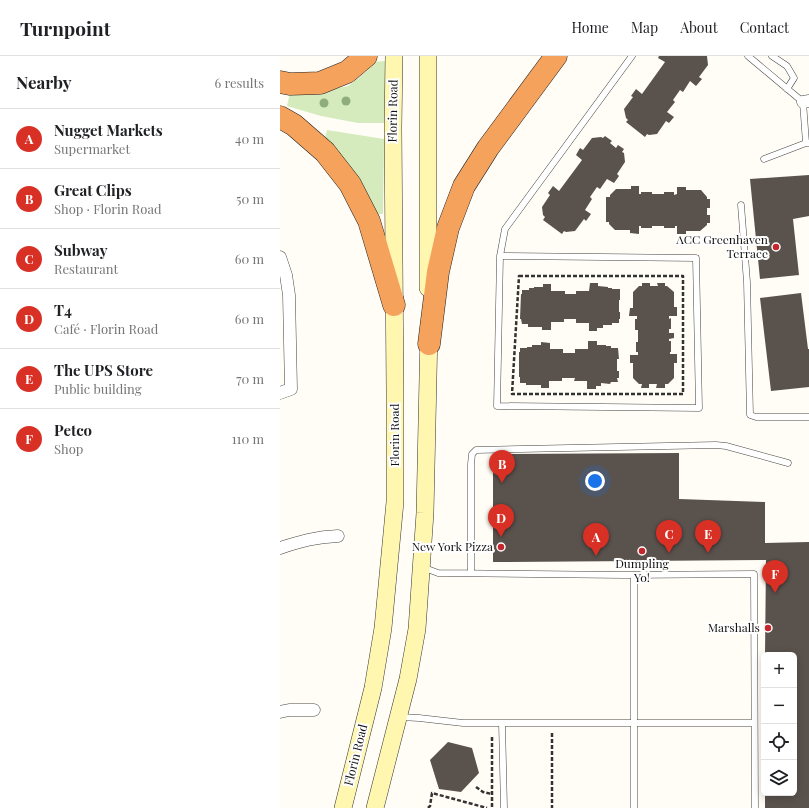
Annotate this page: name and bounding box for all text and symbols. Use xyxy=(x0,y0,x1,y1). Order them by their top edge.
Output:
text: Turnpoint xyxy=(20,15,110,41)
text: Home xyxy=(571,18,609,37)
text: Map xyxy=(631,18,658,37)
text: About xyxy=(680,18,718,37)
text: Contact xyxy=(740,18,789,37)
text: Nearby xyxy=(16,71,71,93)
text: 6 results xyxy=(214,74,264,91)
street label: Florin Road xyxy=(383,79,401,143)
text: Nugget Markets xyxy=(54,120,163,140)
text: A xyxy=(25,130,33,147)
text: 40 m xyxy=(235,130,264,147)
text: Supermarket xyxy=(54,140,130,157)
text: Great Clips xyxy=(54,180,132,200)
text: B xyxy=(25,190,33,207)
text: 50 m xyxy=(236,190,264,207)
text: Shop · Florin Road xyxy=(54,200,161,217)
place label: ACC Greenhaven Terrace xyxy=(675,231,768,261)
text: Subway xyxy=(54,240,108,260)
marker: ACC Greenhaven Terrace xyxy=(771,242,781,252)
text: C xyxy=(24,250,34,267)
text: 60 m xyxy=(235,250,264,267)
text: Restaurant xyxy=(54,260,118,277)
text: T4 xyxy=(54,300,72,320)
text: D xyxy=(24,310,34,327)
text: 60 m xyxy=(235,310,264,327)
text: Café · Florin Road xyxy=(54,320,158,337)
text: The UPS Store xyxy=(54,360,153,380)
text: E xyxy=(25,370,33,387)
text: 70 m xyxy=(236,370,264,387)
text: Public building xyxy=(54,380,142,397)
street label: Florin Road xyxy=(386,404,402,466)
text: Petco xyxy=(54,420,92,440)
text: F xyxy=(25,430,33,447)
text: 110 m xyxy=(232,430,264,447)
text: Shop xyxy=(54,440,83,457)
pin: B xyxy=(489,450,515,483)
your location xyxy=(585,471,605,491)
pin: D xyxy=(488,504,514,537)
pin: C xyxy=(656,520,682,553)
pin: E xyxy=(695,520,721,553)
pin: A xyxy=(583,523,609,556)
place label: New York Pizza xyxy=(412,538,493,554)
marker: New York Pizza xyxy=(496,542,506,552)
marker: Dumpling Yo! xyxy=(637,546,647,556)
place label: Dumpling Yo! xyxy=(615,555,669,585)
pin: F xyxy=(762,560,788,593)
place label: Marshalls xyxy=(708,619,760,635)
marker: Marshalls xyxy=(763,623,773,633)
map controls xyxy=(761,652,797,796)
button: + xyxy=(761,652,797,688)
button: − xyxy=(761,688,797,724)
street label: Florin Road xyxy=(340,722,370,787)
button: locate xyxy=(761,724,797,760)
button: layers xyxy=(761,760,797,796)

